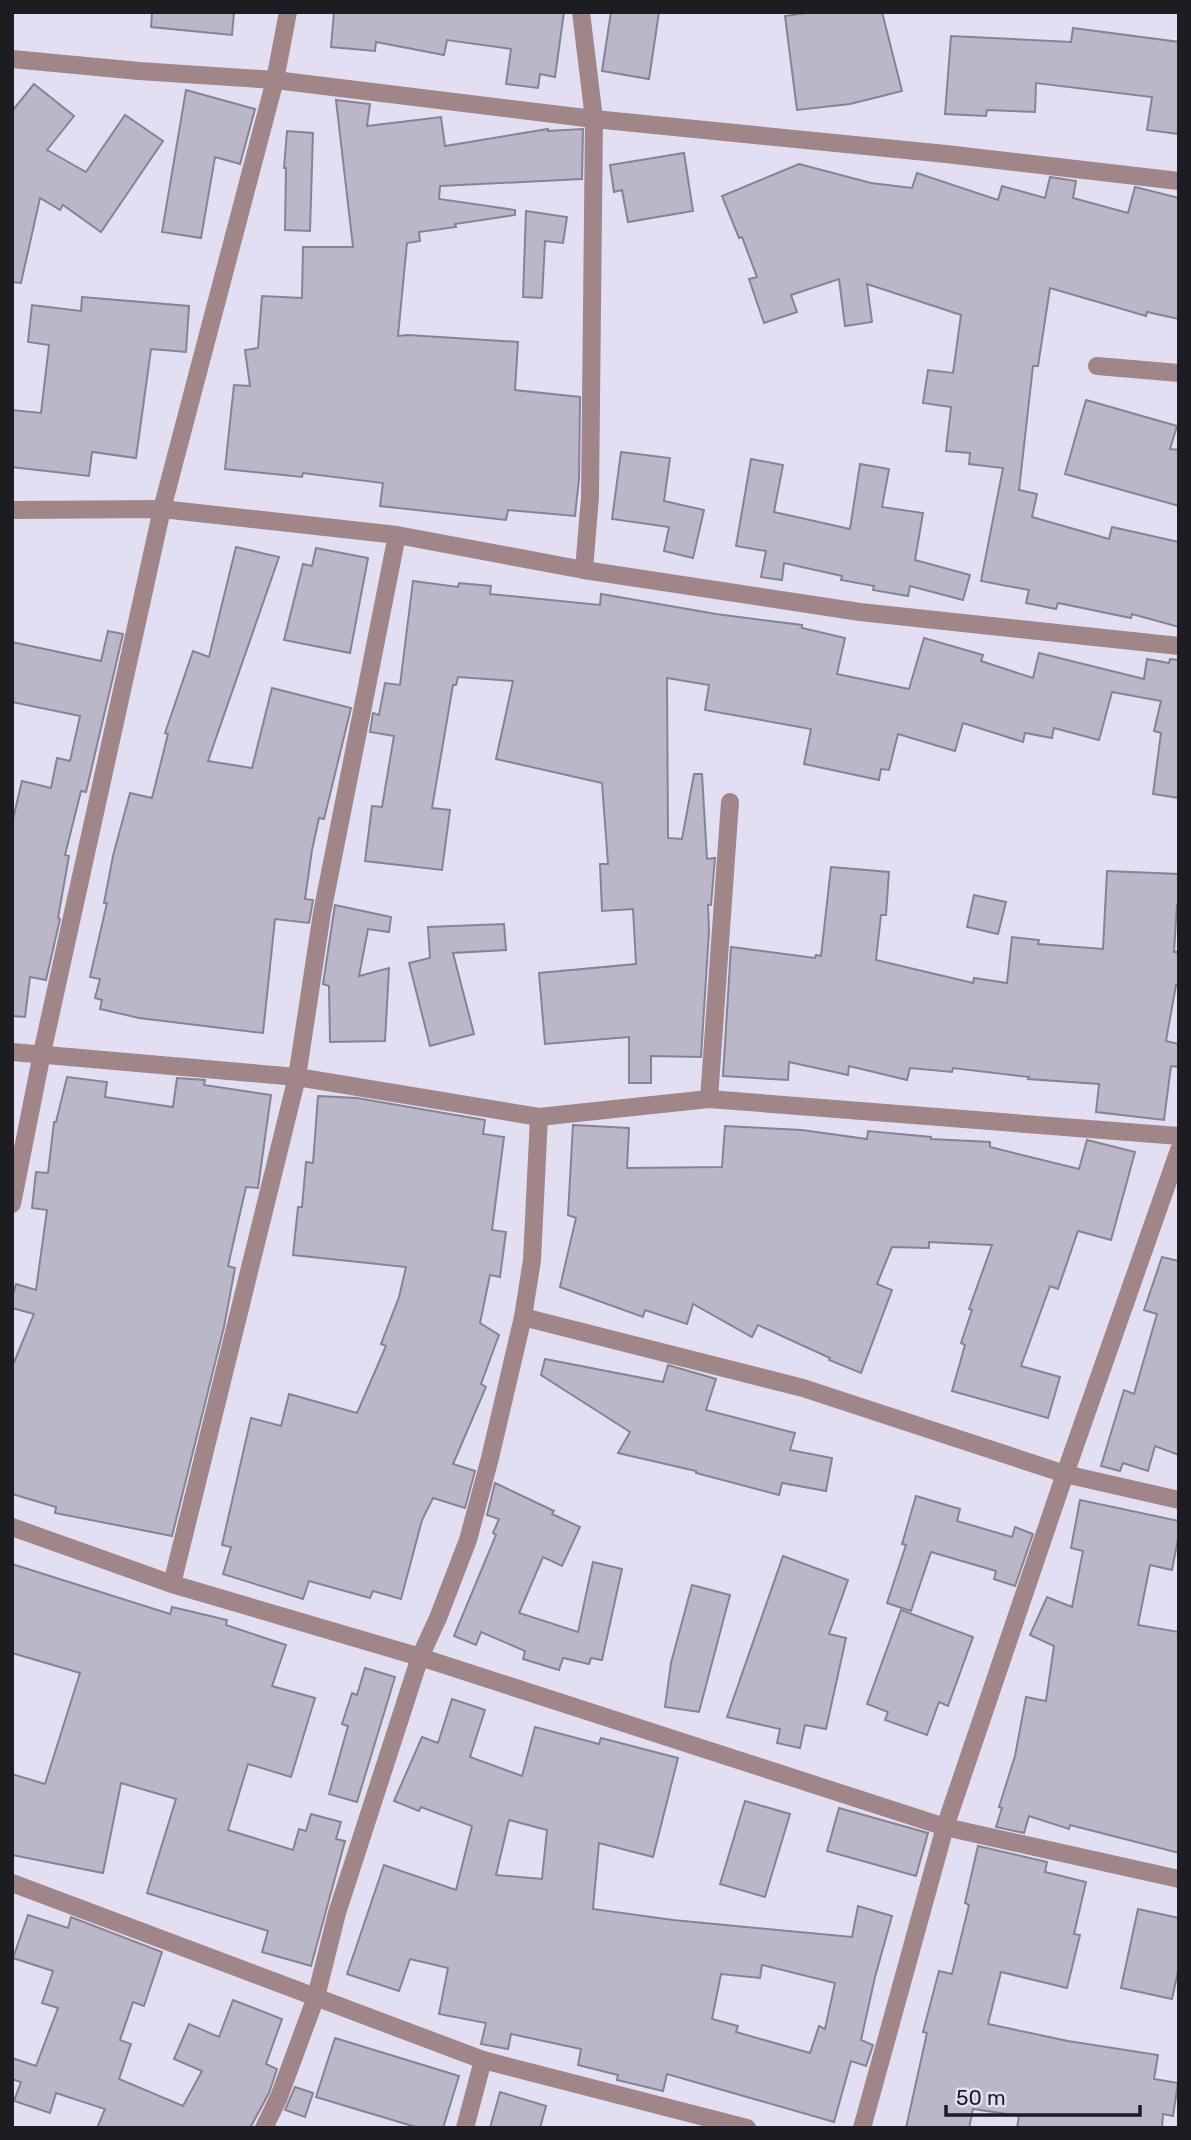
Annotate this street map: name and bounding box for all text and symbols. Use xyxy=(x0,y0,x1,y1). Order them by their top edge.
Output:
scale bar xyxy=(946,2074,1140,2118)
text: 50 m xyxy=(956,2085,1006,2110)

